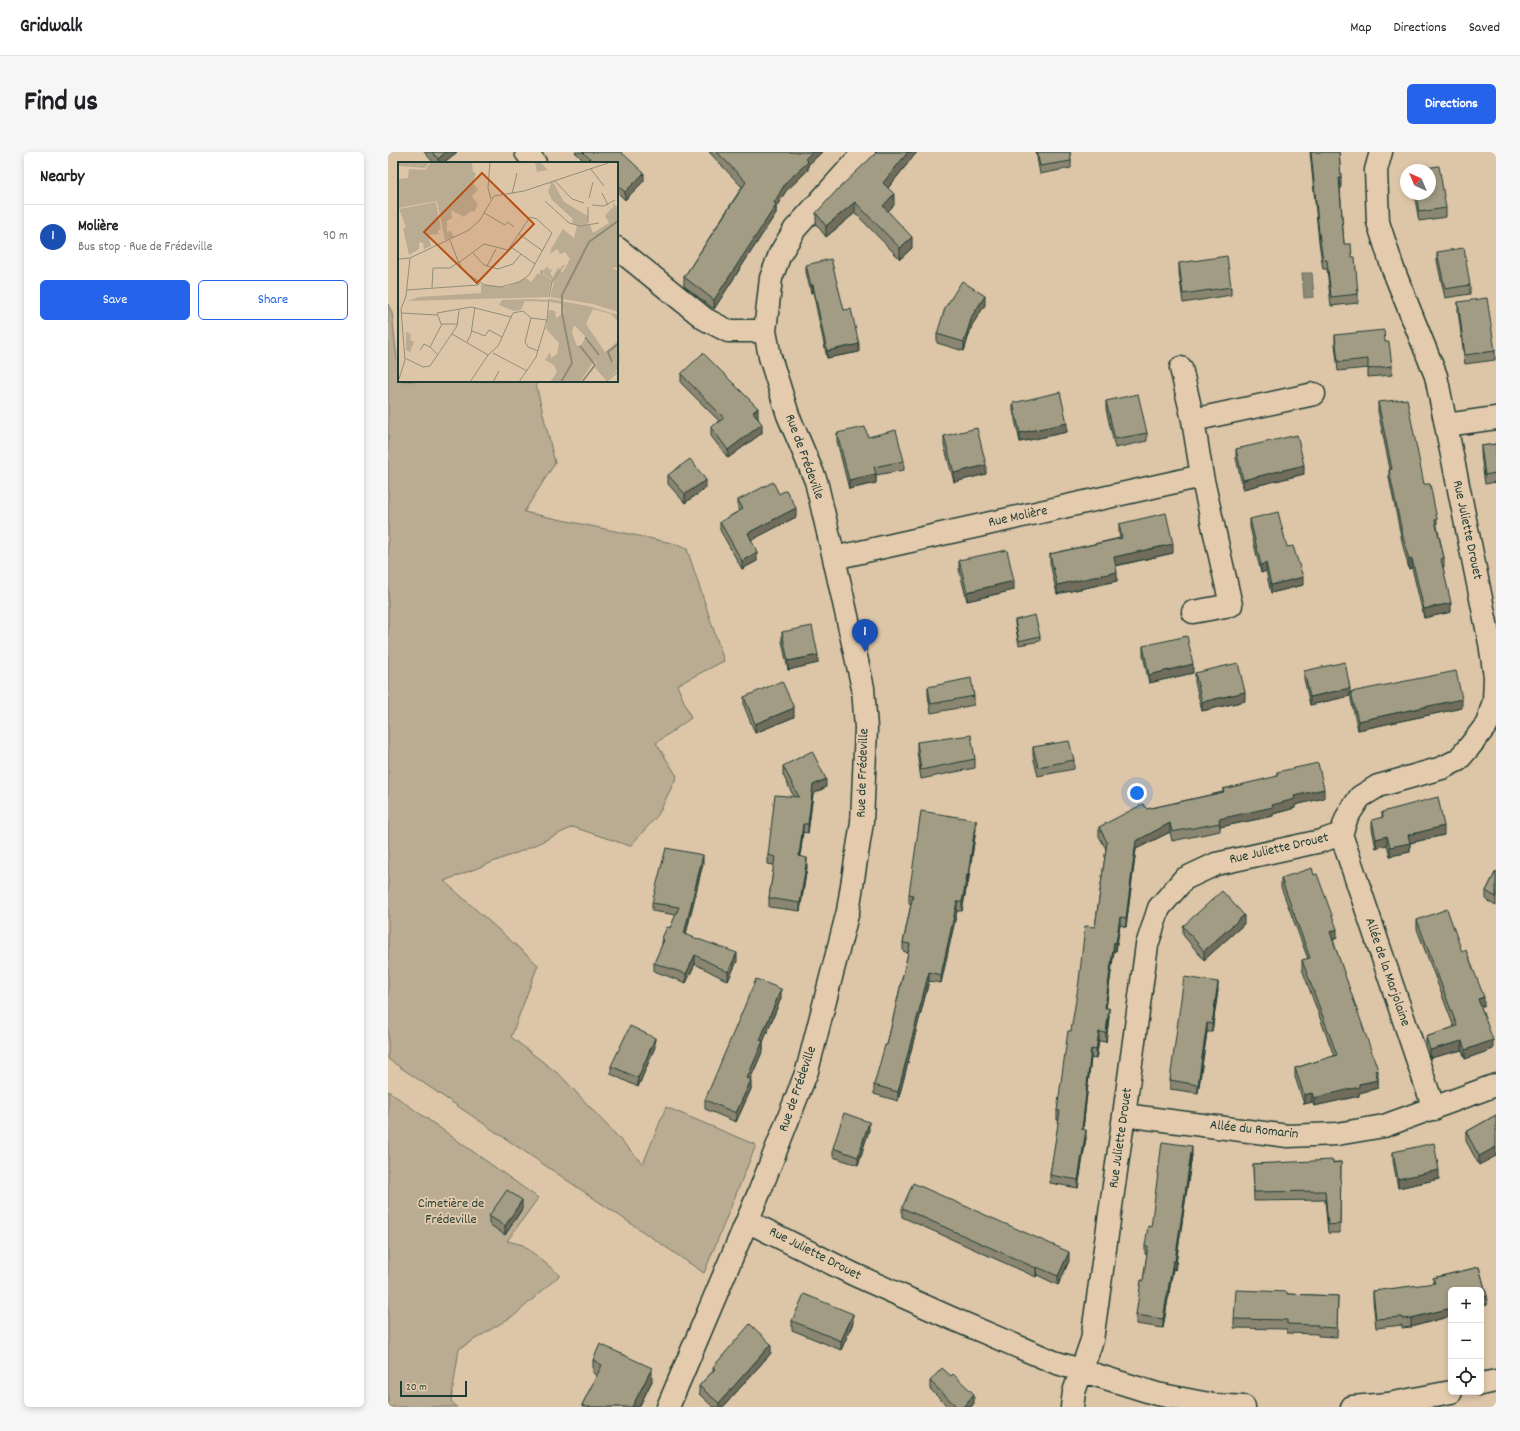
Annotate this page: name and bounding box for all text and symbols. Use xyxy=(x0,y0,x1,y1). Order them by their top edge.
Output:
text: Gridwalk xyxy=(20,14,83,41)
text: Map xyxy=(1350,18,1372,38)
text: Directions xyxy=(1394,18,1447,38)
text: Saved xyxy=(1469,18,1500,38)
text: Find us xyxy=(24,84,98,124)
button: Directions xyxy=(1407,84,1496,124)
inset map xyxy=(398,162,618,382)
north arrow xyxy=(1400,164,1436,200)
text: Nearby xyxy=(40,166,84,190)
text: Molière xyxy=(78,216,118,238)
text: 1 xyxy=(52,227,54,246)
text: 90 m xyxy=(323,227,348,246)
text: Bus stop · Rue de Frédeville xyxy=(78,238,212,257)
button: Save xyxy=(40,280,190,320)
button: Share xyxy=(198,280,348,320)
street label: Rue de Frédeville xyxy=(779,411,829,503)
street label: Rue Juliette Drouet xyxy=(1447,478,1487,582)
street label: Rue Molière xyxy=(987,501,1049,533)
pin: 1 xyxy=(852,619,878,652)
street label: Rue de Frédeville xyxy=(851,728,875,818)
your location xyxy=(1127,783,1147,803)
street label: Rue Juliette Drouet xyxy=(1227,828,1331,870)
street label: Allée de la Marjolaine xyxy=(1359,915,1415,1029)
street label: Rue de Frédeville xyxy=(774,1043,822,1135)
street label: Rue Juliette Drouet xyxy=(1104,1087,1138,1189)
street label: Allée du Romarin xyxy=(1209,1115,1299,1145)
park label: Cimetière de Frédeville xyxy=(418,1194,484,1230)
street label: Rue Juliette Drouet xyxy=(765,1222,865,1286)
map controls xyxy=(1448,1287,1484,1395)
button: + xyxy=(1448,1287,1484,1323)
button: − xyxy=(1448,1323,1484,1359)
button: locate xyxy=(1448,1359,1484,1395)
scale bar xyxy=(400,1379,467,1398)
text: 20 m xyxy=(406,1380,427,1396)

